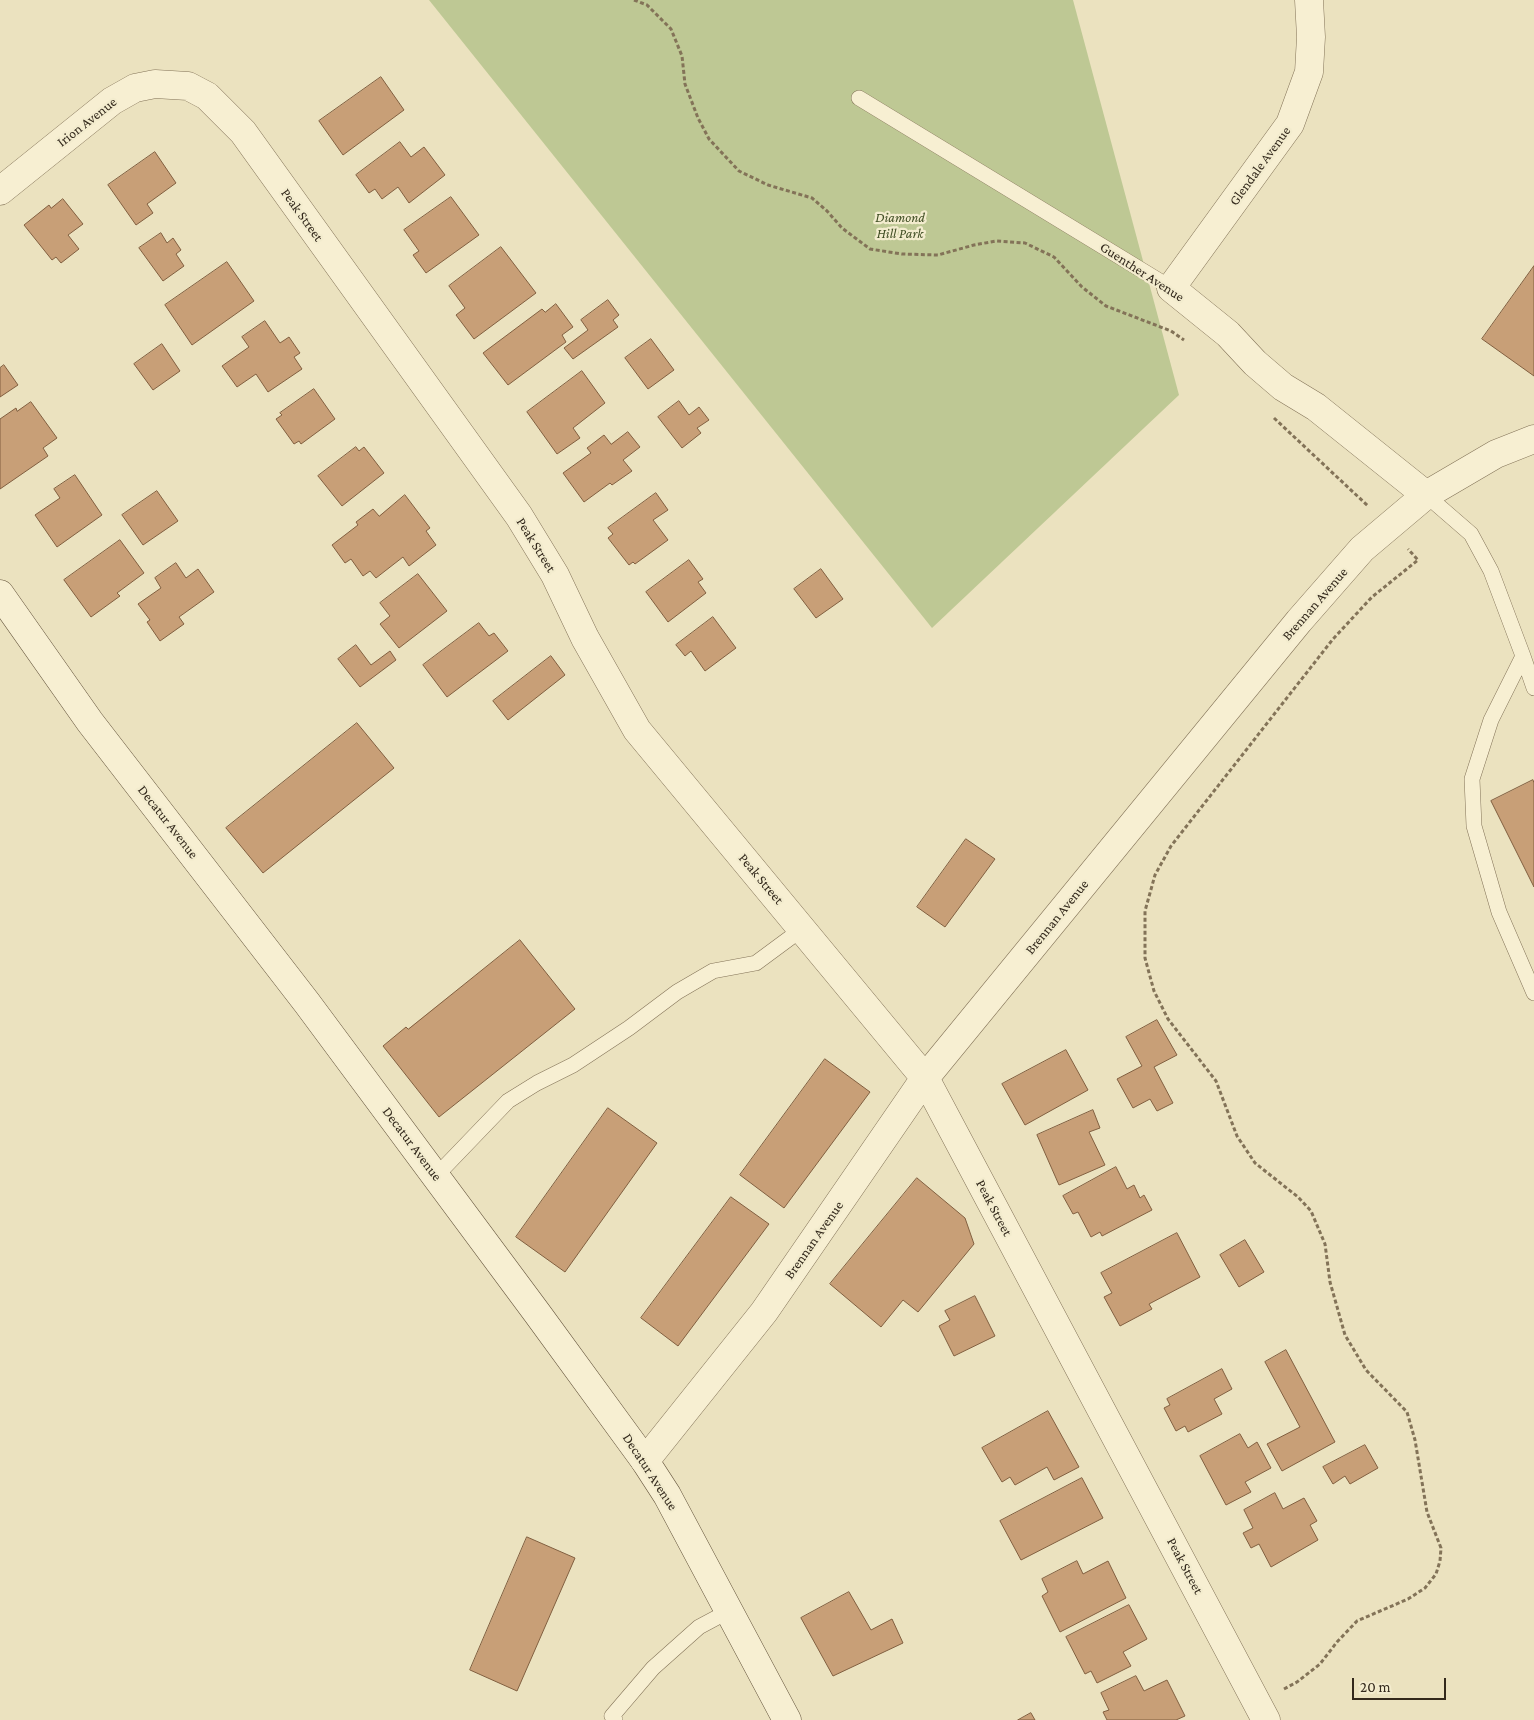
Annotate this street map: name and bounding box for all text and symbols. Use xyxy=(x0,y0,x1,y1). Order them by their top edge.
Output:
street label: Irion Avenue xyxy=(54,93,120,151)
street label: Glendale Avenue xyxy=(1226,123,1294,209)
street label: Peak Street xyxy=(277,185,327,245)
park label: Diamond Hill Park xyxy=(875,210,925,242)
street label: Guenther Avenue xyxy=(1097,239,1187,305)
street label: Peak Street xyxy=(513,514,559,576)
street label: Brennan Avenue xyxy=(1279,564,1351,644)
street label: Decatur Avenue xyxy=(134,782,202,862)
street label: Peak Street xyxy=(735,850,787,908)
street label: Brennan Avenue xyxy=(1022,876,1092,958)
street label: Decatur Avenue xyxy=(379,1104,445,1184)
street label: Peak Street xyxy=(972,1177,1016,1239)
street label: Brennan Avenue xyxy=(781,1198,847,1282)
street label: Decatur Avenue xyxy=(619,1430,681,1514)
street label: Peak Street xyxy=(1163,1535,1207,1597)
scale bar xyxy=(1354,1668,1448,1700)
text: 20 m xyxy=(1360,1679,1391,1695)

